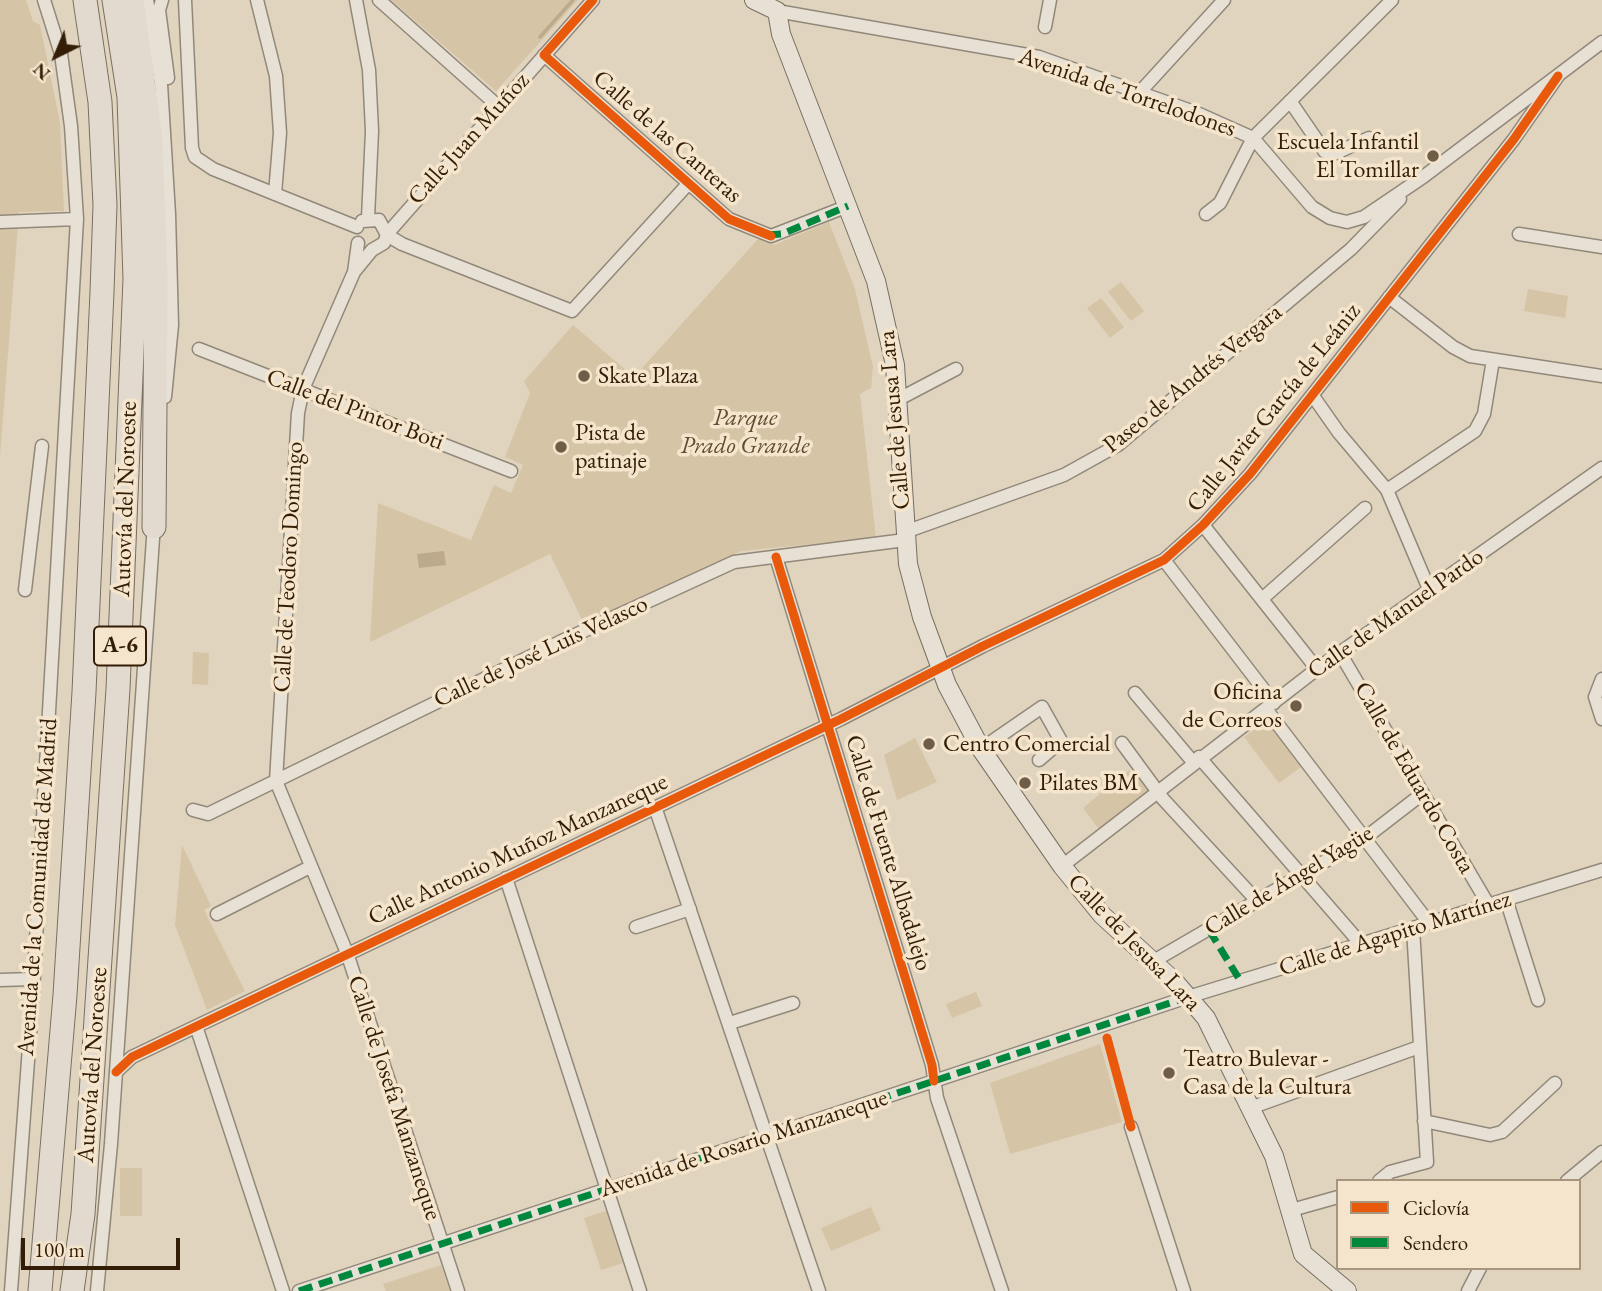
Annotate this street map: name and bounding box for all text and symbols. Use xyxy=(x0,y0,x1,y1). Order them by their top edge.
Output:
north arrow xyxy=(21,21,91,91)
street label: Avenida de Torrelodones xyxy=(1015,42,1239,144)
text: N xyxy=(27,57,55,86)
street label: Calle de las Canteras xyxy=(587,64,747,210)
street label: Calle Juan Muñoz xyxy=(402,67,536,211)
place label: Escuela Infantil El Tomillar xyxy=(1277,128,1419,184)
marker: Escuela Infantil El Tomillar xyxy=(1425,148,1441,164)
street label: Paseo de Andrés Vergara xyxy=(1098,298,1288,460)
street label: Calle Javier García de Leániz xyxy=(1181,298,1367,518)
street label: Calle de Jesusa Lara xyxy=(873,329,917,511)
place label: Skate Plaza xyxy=(598,362,698,390)
street label: Calle del Pintor Boti xyxy=(262,363,448,457)
marker: Skate Plaza xyxy=(576,368,592,384)
street label: Autovía del Noroeste xyxy=(108,401,144,597)
park label: Parque Prado Grande xyxy=(681,404,809,460)
place label: Pista de patinaje xyxy=(575,419,647,475)
marker: Pista de patinaje xyxy=(553,439,569,455)
street label: Calle de Teodoro Domingo xyxy=(268,441,310,693)
street label: Calle de Manuel Pardo xyxy=(1302,542,1490,686)
street label: Calle de José Luis Velasco xyxy=(429,590,653,714)
road number: A-6 xyxy=(94,626,146,666)
street label: Calle de Eduardo Costa xyxy=(1347,677,1481,879)
place label: Oficina de Correos xyxy=(1182,678,1282,734)
marker: Oficina de Correos xyxy=(1288,698,1304,714)
street label: Avenida de la Comunidad de Madrid xyxy=(12,717,64,1057)
place label: Centro Comercial xyxy=(943,730,1110,758)
street label: Calle de Fuente Albadalejo xyxy=(838,732,938,974)
marker: Centro Comercial xyxy=(921,736,937,752)
street label: Calle Antonio Muñoz Manzaneque xyxy=(364,768,672,932)
place label: Pilates BM xyxy=(1039,769,1139,797)
marker: Pilates BM xyxy=(1017,775,1033,791)
street label: Calle de Ángel Yagüe xyxy=(1199,819,1379,943)
street label: Calle de Jesusa Lara xyxy=(1061,868,1207,1018)
street label: Calle de Agapito Martínez xyxy=(1276,885,1514,983)
street label: Autovía del Noroeste xyxy=(72,966,114,1164)
street label: Calle de Josefa Manzaneque xyxy=(341,972,447,1224)
place label: Teatro Bulevar - Casa de la Cultura xyxy=(1183,1045,1351,1101)
marker: Teatro Bulevar - Casa de la Cultura xyxy=(1161,1065,1177,1081)
street label: Avenida de Rosario Manzaneque xyxy=(597,1084,891,1204)
legend xyxy=(1336,1179,1581,1270)
text: Ciclovía xyxy=(1403,1194,1469,1221)
scale bar xyxy=(24,1224,184,1268)
text: Sendero xyxy=(1403,1229,1468,1256)
text: 100 m xyxy=(34,1236,85,1263)

